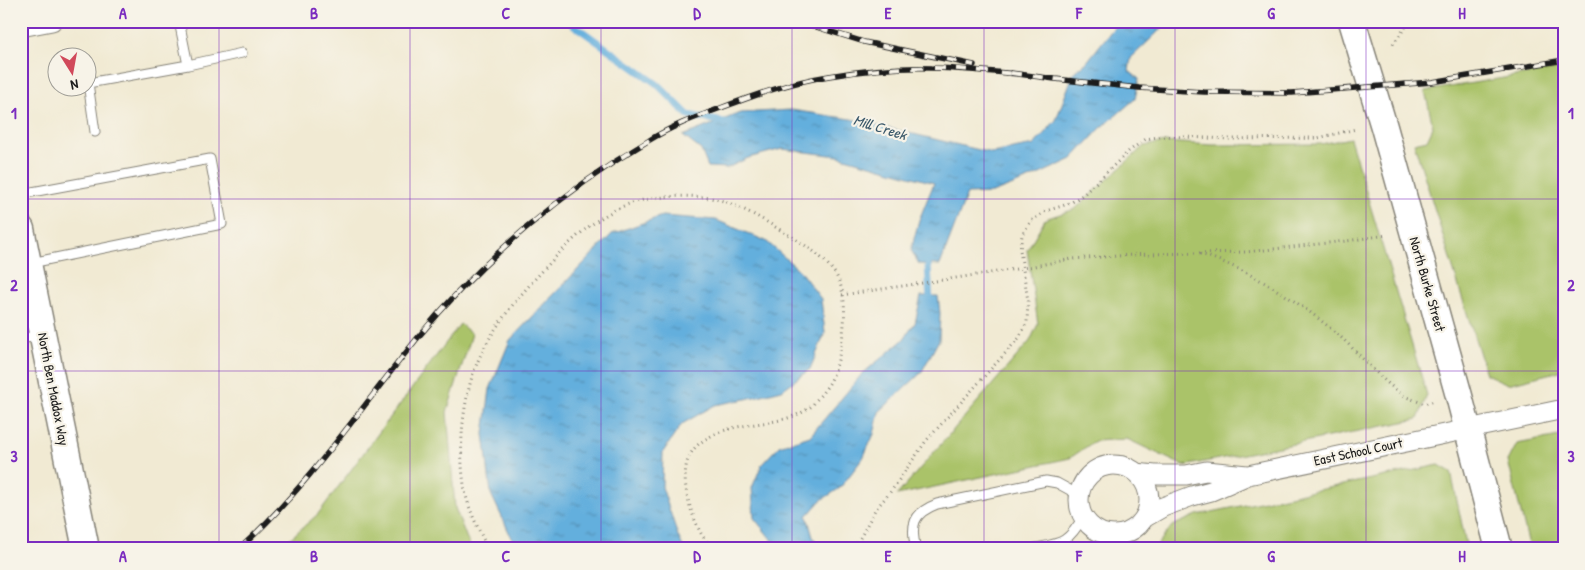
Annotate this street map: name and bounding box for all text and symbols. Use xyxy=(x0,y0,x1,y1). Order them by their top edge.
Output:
text: A xyxy=(119,2,127,24)
text: B xyxy=(310,2,318,24)
text: C xyxy=(502,2,511,24)
text: D xyxy=(693,2,701,24)
text: E xyxy=(884,2,892,24)
text: F xyxy=(1075,2,1083,24)
text: G xyxy=(1267,2,1275,24)
text: H xyxy=(1458,2,1466,24)
north arrow xyxy=(48,48,98,98)
text: N xyxy=(69,75,80,95)
text: 1 xyxy=(11,102,17,124)
text: 1 xyxy=(1568,102,1574,124)
water label: Mill Creek xyxy=(851,109,911,146)
street label: North Burke Street xyxy=(1405,234,1451,334)
text: 2 xyxy=(10,274,18,296)
text: 2 xyxy=(1567,274,1575,296)
street label: North Ben Maddox Way xyxy=(33,331,74,447)
street label: East School Court xyxy=(1312,432,1404,470)
text: 3 xyxy=(10,445,18,467)
text: 3 xyxy=(1567,445,1575,467)
text: A xyxy=(119,545,127,567)
text: B xyxy=(310,545,318,567)
text: C xyxy=(502,545,511,567)
text: D xyxy=(693,545,701,567)
text: E xyxy=(884,545,892,567)
text: F xyxy=(1075,545,1083,567)
text: G xyxy=(1267,545,1275,567)
text: H xyxy=(1458,545,1466,567)

